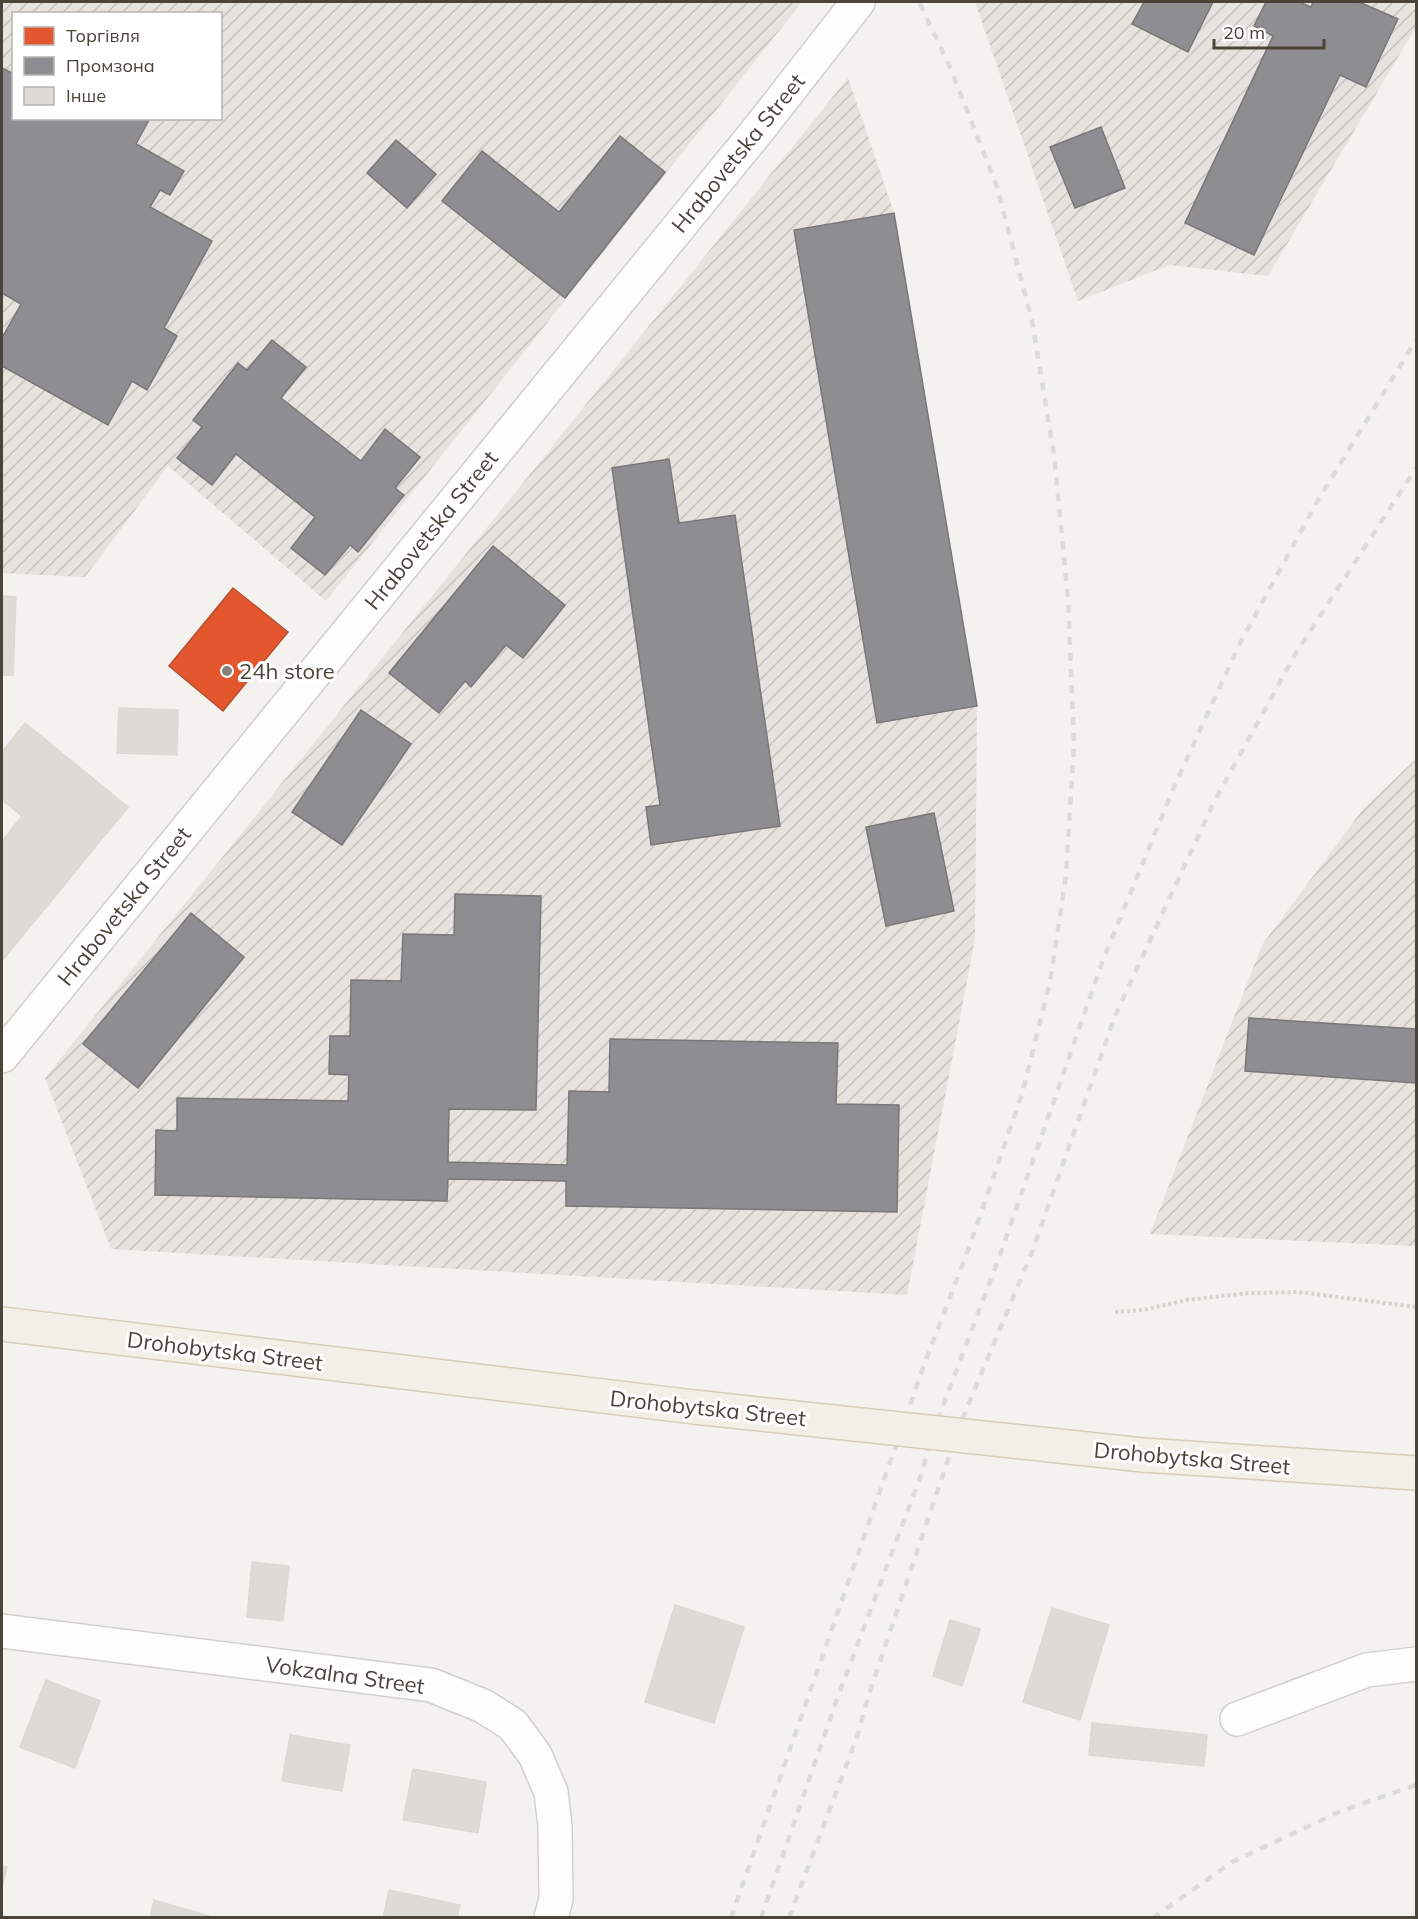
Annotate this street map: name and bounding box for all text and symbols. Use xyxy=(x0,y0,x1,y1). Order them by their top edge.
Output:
legend xyxy=(12,12,222,120)
scale bar xyxy=(1214,12,1324,50)
text: 20 m xyxy=(1223,21,1265,44)
text: Торгівля xyxy=(66,24,140,47)
text: Промзона xyxy=(66,54,155,77)
street label: Hrabovetska Street xyxy=(665,68,811,238)
text: Інше xyxy=(66,84,106,107)
street label: Hrabovetska Street xyxy=(358,445,504,615)
place label: 24h store xyxy=(239,657,335,685)
marker: 24h store xyxy=(220,664,234,678)
street label: Hrabovetska Street xyxy=(51,821,197,991)
street label: Drohobytska Street xyxy=(126,1325,325,1377)
street label: Drohobytska Street xyxy=(609,1384,808,1432)
street label: Drohobytska Street xyxy=(1093,1435,1292,1481)
street label: Vokzalna Street xyxy=(264,1650,427,1700)

